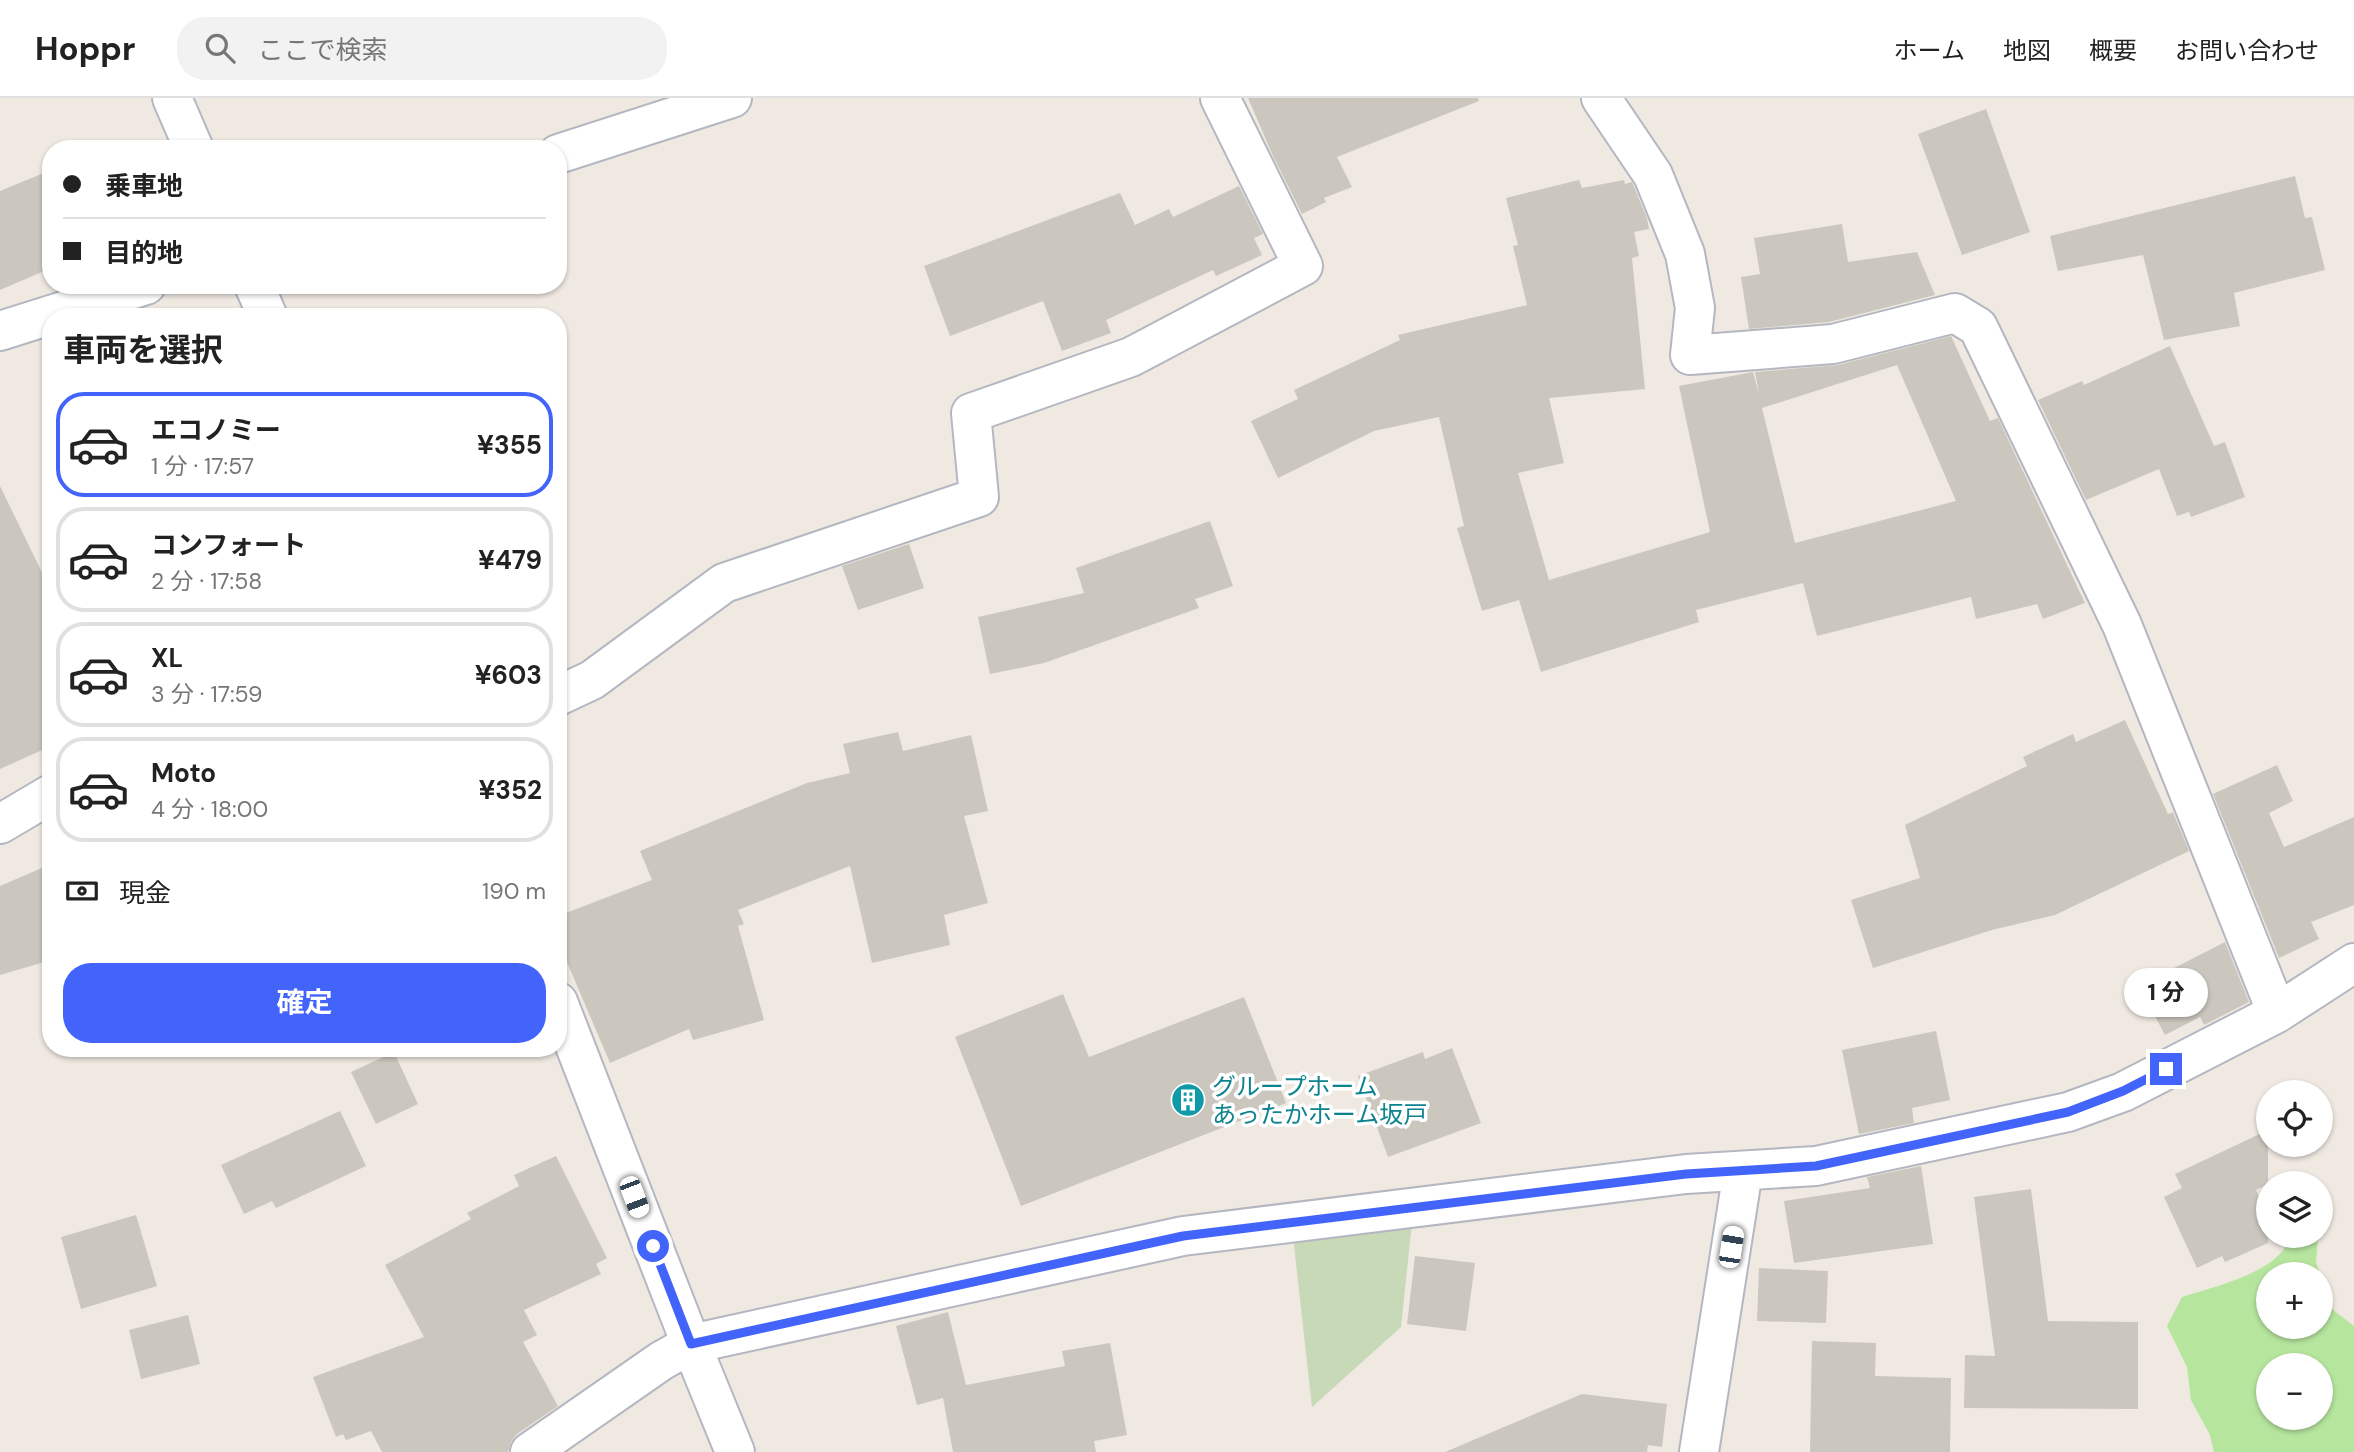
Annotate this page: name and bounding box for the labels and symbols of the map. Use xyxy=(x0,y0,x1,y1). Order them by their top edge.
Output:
callout: 1 分 xyxy=(2124,968,2208,1016)
route end xyxy=(2150,1053,2182,1085)
place label: グループホーム あったかホーム坂戸 xyxy=(1212,1071,1427,1130)
building icon: グループホーム あったかホーム坂戸 xyxy=(1169,1081,1207,1119)
car xyxy=(617,1174,652,1220)
car xyxy=(1718,1225,1745,1269)
route start xyxy=(637,1230,669,1262)

